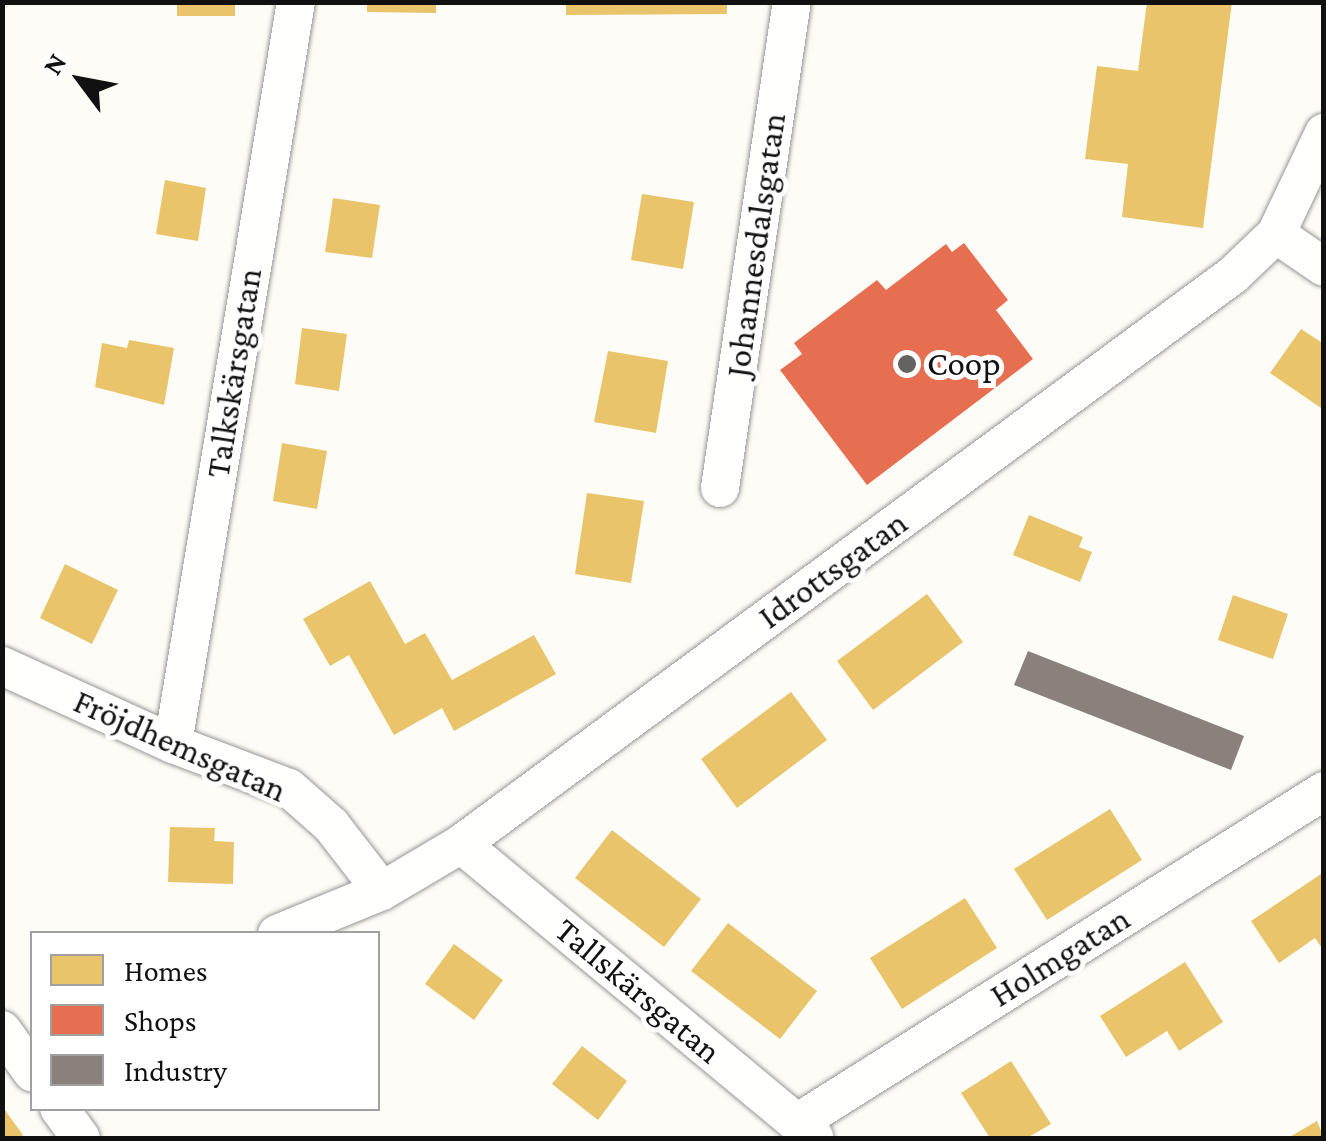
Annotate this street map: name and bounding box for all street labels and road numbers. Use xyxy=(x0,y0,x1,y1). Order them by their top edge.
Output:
street label: Johannesdalsgatan xyxy=(717,110,795,380)
street label: Talkskärsgatan xyxy=(197,265,271,481)
street label: Idrottsgatan xyxy=(750,502,916,638)
street label: Fröjdhemsgatan xyxy=(67,680,293,812)
street label: Holmgatan xyxy=(982,898,1138,1016)
street label: Tallskärsgatan xyxy=(546,909,730,1073)

